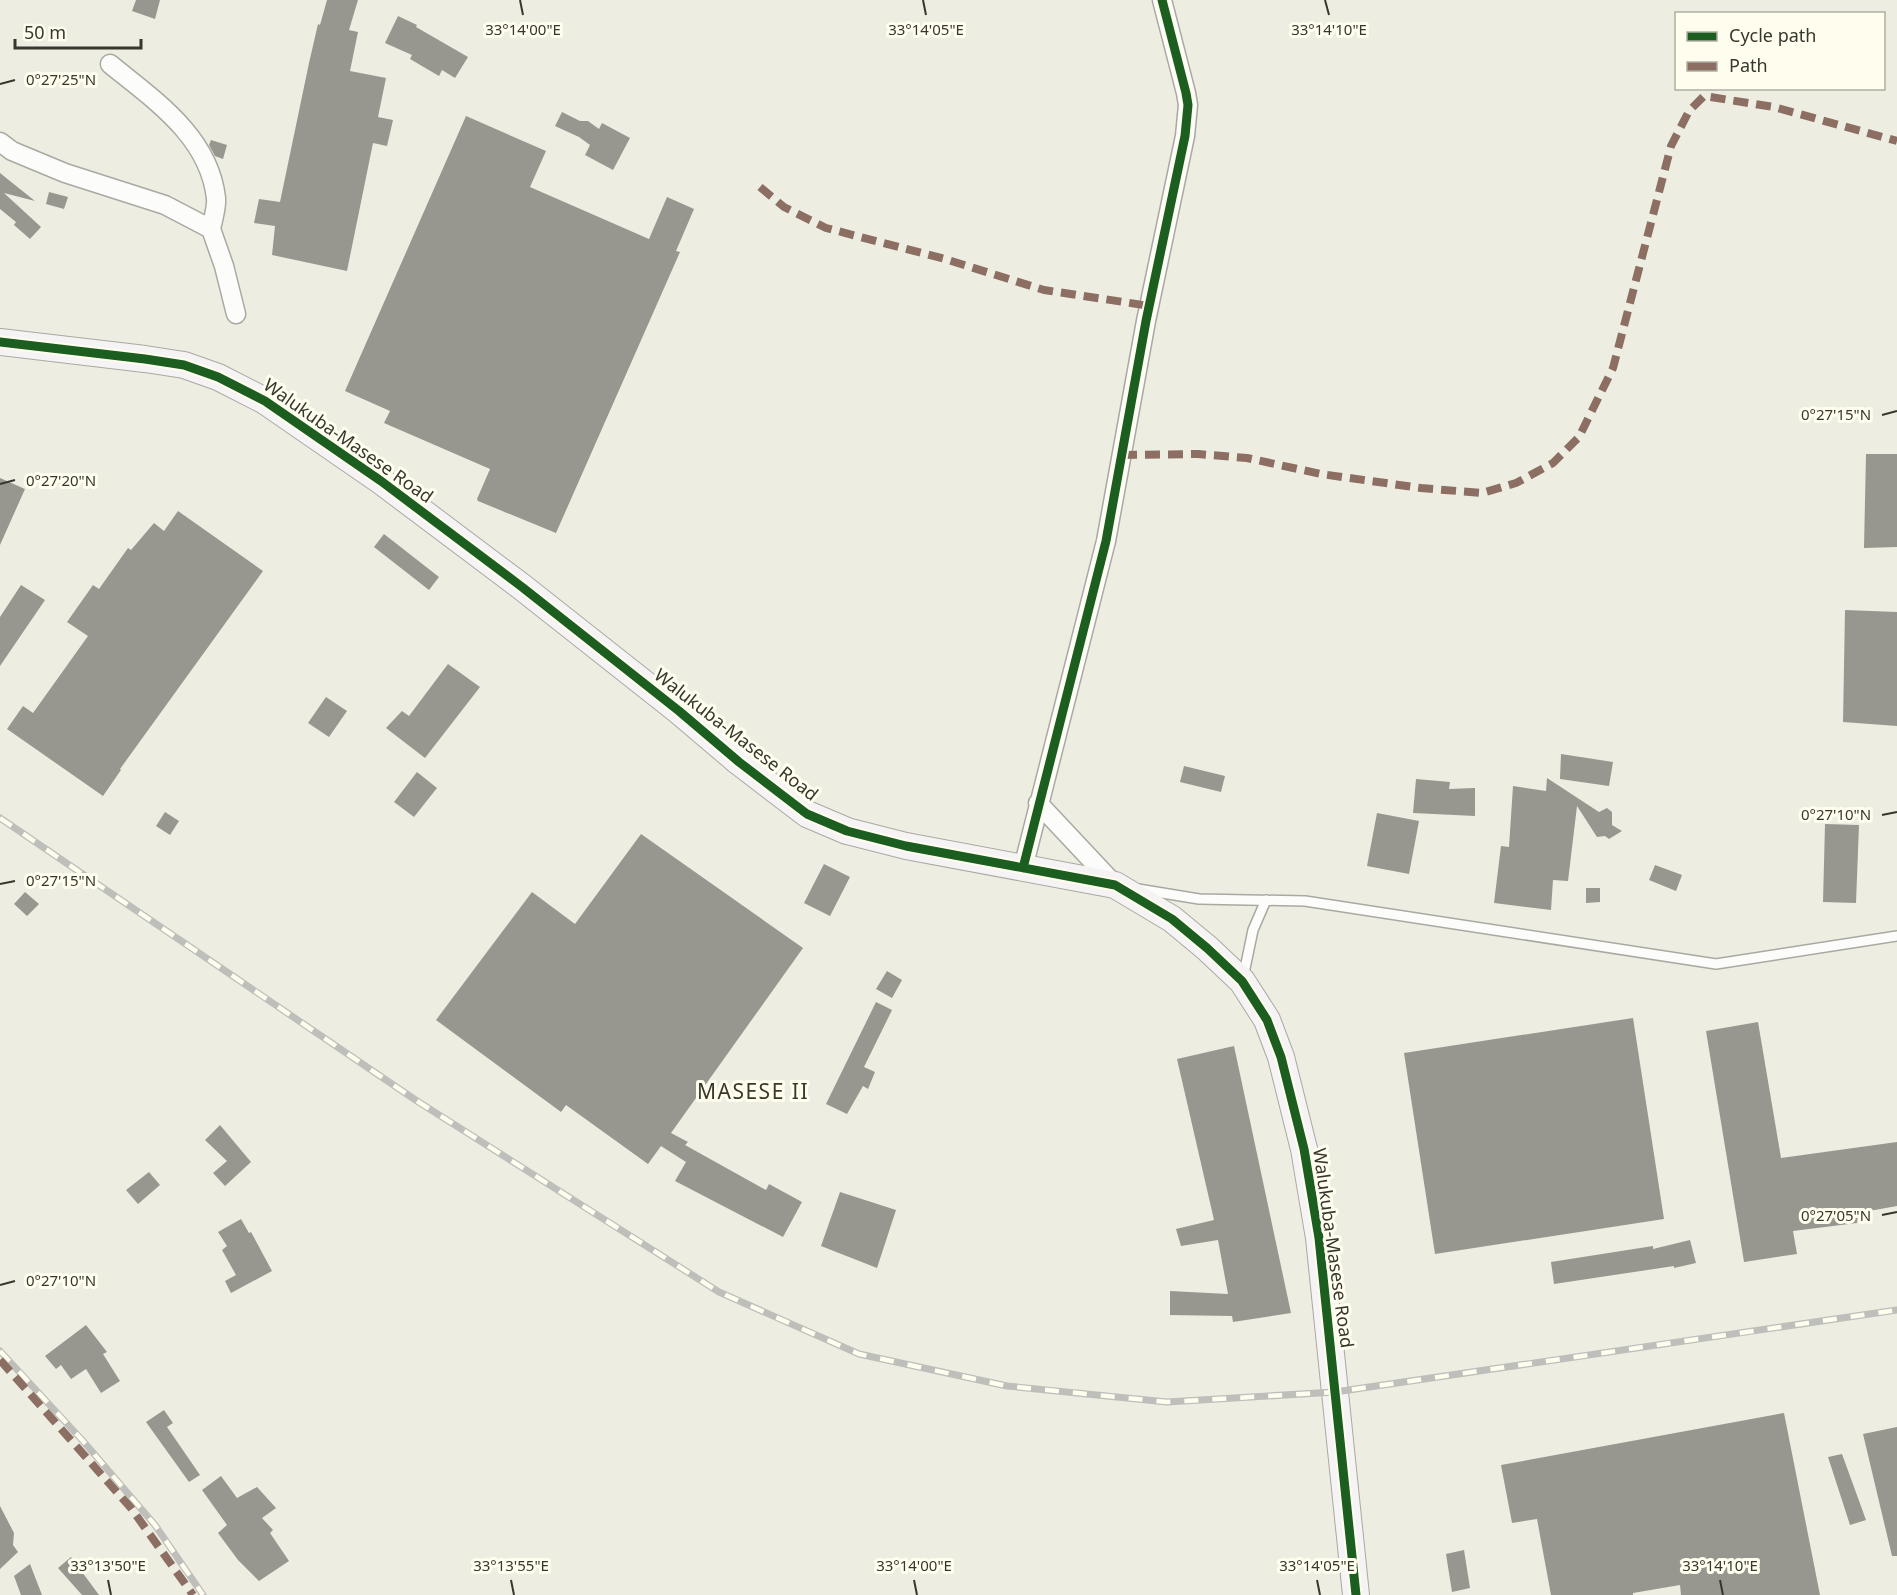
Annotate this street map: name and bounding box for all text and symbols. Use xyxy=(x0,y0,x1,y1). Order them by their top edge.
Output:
scale bar xyxy=(15,12,141,50)
legend xyxy=(1675,12,1885,90)
text: 33°14'00"E xyxy=(485,19,561,39)
text: 33°14'05"E xyxy=(888,19,964,39)
text: 33°14'10"E xyxy=(1291,19,1367,39)
text: 50 m xyxy=(24,20,66,44)
text: Cycle path xyxy=(1729,23,1816,47)
text: Path xyxy=(1729,53,1768,77)
text: 0°27'25"N xyxy=(26,69,96,89)
street label: Walukuba-Masese Road xyxy=(259,372,438,508)
text: 0°27'15"N xyxy=(1801,404,1871,424)
text: 0°27'20"N xyxy=(26,470,96,490)
street label: Walukuba-Masese Road xyxy=(650,663,824,806)
text: 0°27'10"N xyxy=(1801,804,1871,824)
text: 0°27'15"N xyxy=(26,870,96,890)
district label: MASESE II xyxy=(697,1077,809,1105)
street label: Walukuba-Masese Road xyxy=(1308,1146,1360,1349)
text: 0°27'05"N xyxy=(1801,1205,1871,1225)
text: 0°27'10"N xyxy=(26,1270,96,1290)
text: 33°13'50"E xyxy=(70,1555,146,1575)
text: 33°13'55"E xyxy=(473,1555,549,1575)
text: 33°14'00"E xyxy=(876,1555,952,1575)
text: 33°14'05"E xyxy=(1279,1555,1355,1575)
text: 33°14'10"E xyxy=(1682,1555,1758,1575)

